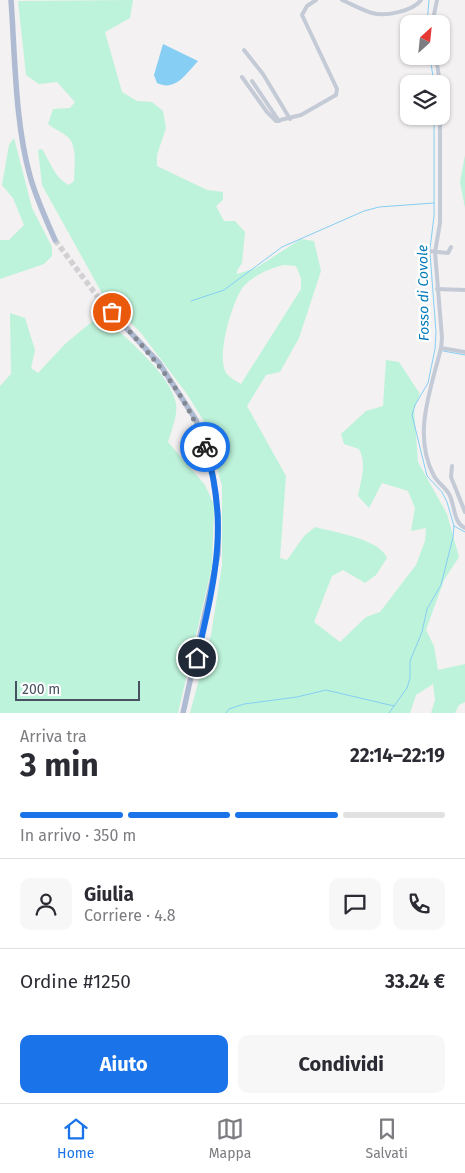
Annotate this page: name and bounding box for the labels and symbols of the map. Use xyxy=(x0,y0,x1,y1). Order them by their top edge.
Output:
north arrow xyxy=(400,15,450,65)
water label: Fosso di Covole xyxy=(414,245,433,341)
pin xyxy=(91,291,133,333)
courier xyxy=(180,422,230,472)
pin xyxy=(176,637,218,679)
scale bar xyxy=(15,678,140,701)

